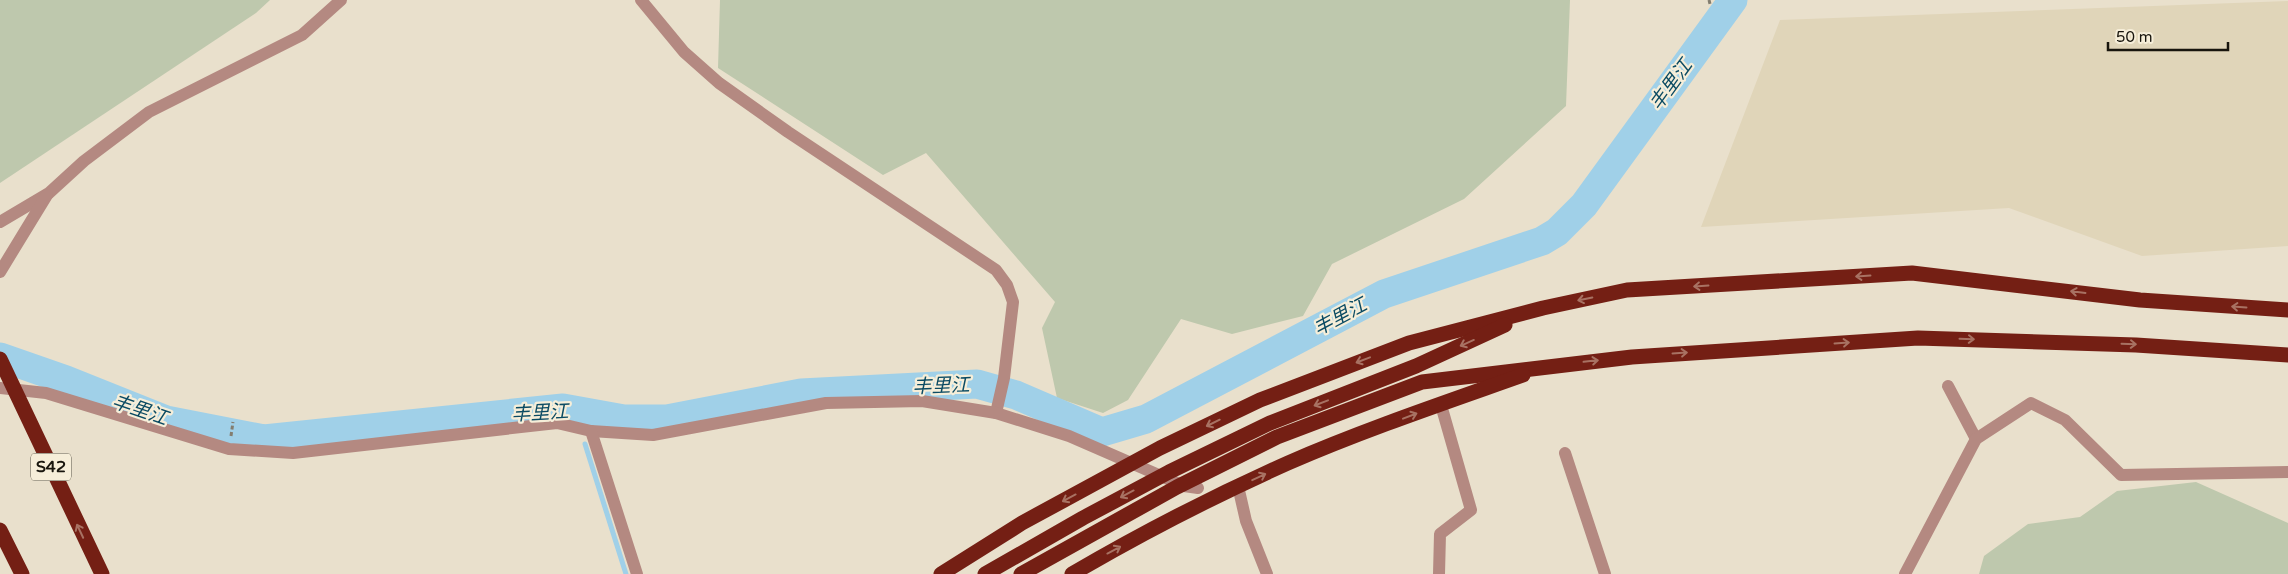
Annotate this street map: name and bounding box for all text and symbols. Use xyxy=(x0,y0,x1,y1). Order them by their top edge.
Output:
scale bar xyxy=(2108,20,2228,52)
text: 50 m xyxy=(2116,28,2153,46)
water label: 丰里江 xyxy=(1645,54,1698,115)
one-way arrow xyxy=(1856,271,1872,280)
one-way arrow xyxy=(1693,281,1709,290)
one-way arrow xyxy=(2070,287,2086,297)
water label: 丰里江 xyxy=(1310,293,1372,340)
one-way arrow xyxy=(1578,295,1594,305)
one-way arrow xyxy=(2232,302,2248,311)
one-way arrow xyxy=(1958,335,1974,344)
one-way arrow xyxy=(1460,338,1475,348)
one-way arrow xyxy=(1834,338,1850,347)
one-way arrow xyxy=(2121,340,2137,349)
one-way arrow xyxy=(1672,349,1688,358)
one-way arrow xyxy=(1356,356,1371,366)
one-way arrow xyxy=(1583,356,1599,366)
water label: 丰里江 xyxy=(912,374,972,398)
water label: 丰里江 xyxy=(109,390,172,430)
one-way arrow xyxy=(1314,399,1329,408)
water label: 丰里江 xyxy=(511,400,571,425)
one-way arrow xyxy=(1402,411,1417,420)
one-way arrow xyxy=(1206,418,1221,428)
road number: S42 xyxy=(31,454,71,481)
one-way arrow xyxy=(1251,471,1266,481)
one-way arrow xyxy=(1120,490,1135,499)
one-way arrow xyxy=(1062,493,1077,503)
one-way arrow xyxy=(75,523,85,538)
one-way arrow xyxy=(1106,544,1121,554)

